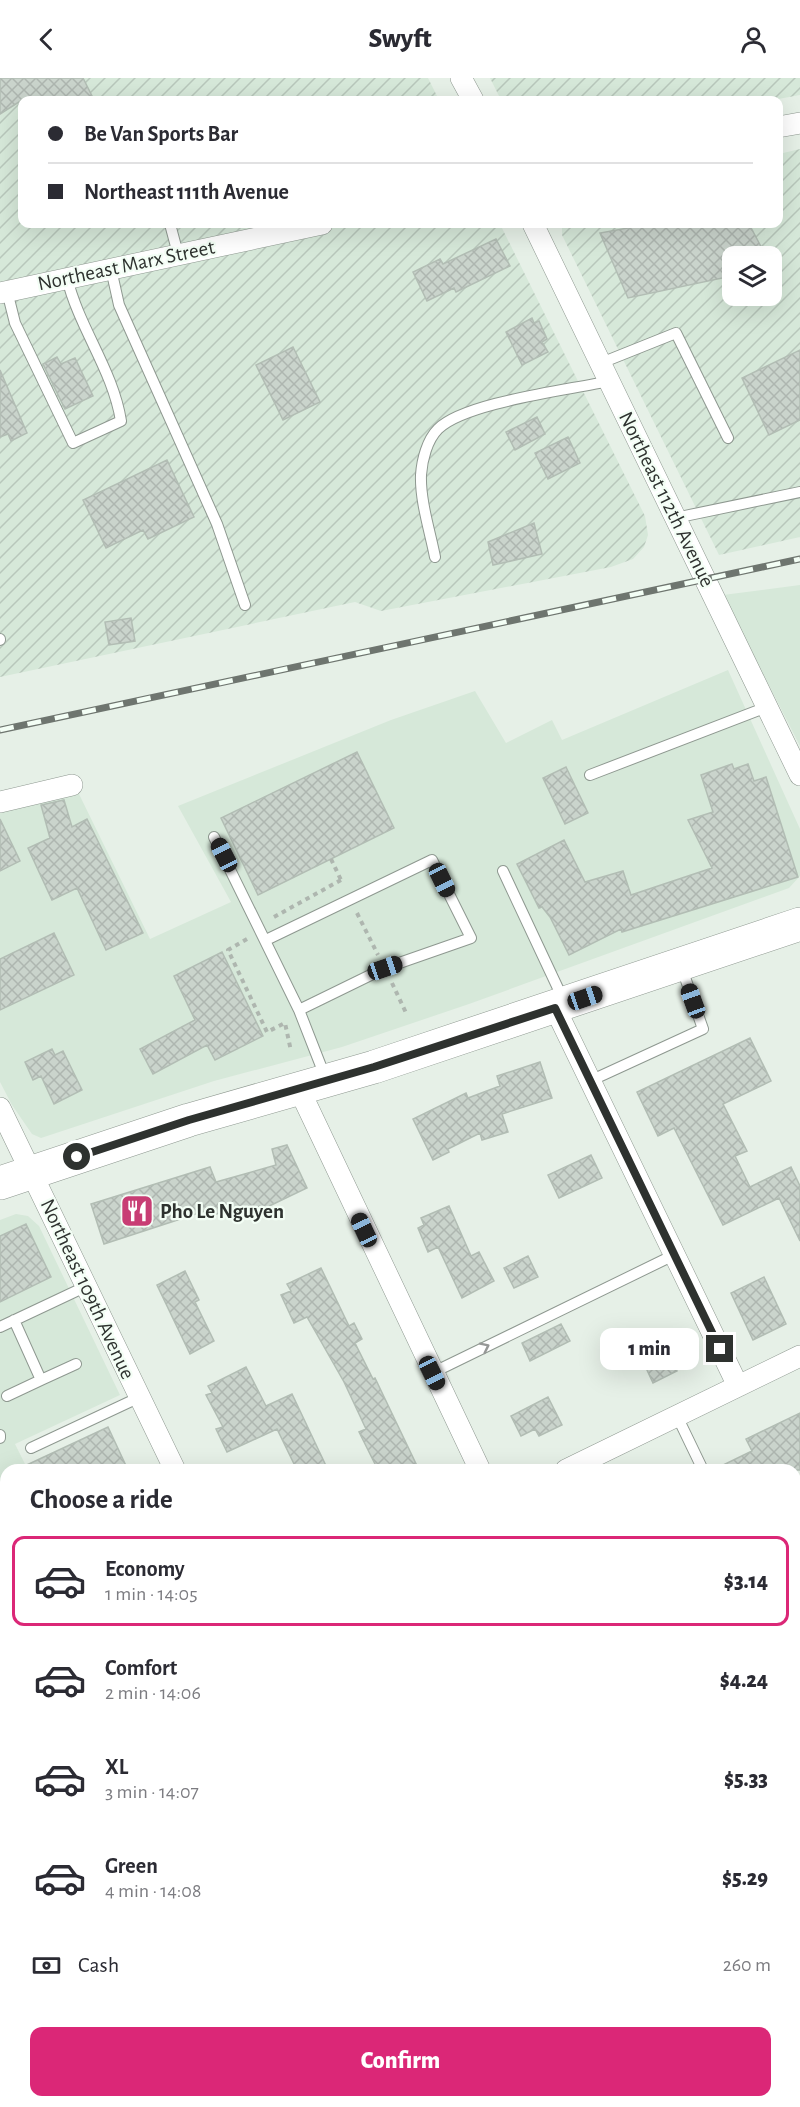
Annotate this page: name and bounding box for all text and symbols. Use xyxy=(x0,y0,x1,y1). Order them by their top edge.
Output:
icon: back xyxy=(30,23,63,56)
icon: person xyxy=(737,23,770,56)
text: Swyft xyxy=(368,25,432,52)
text: Be Van Sports Bar xyxy=(84,123,238,145)
text: Northeast 111th Avenue xyxy=(84,181,289,203)
street label: Northeast Marx Street xyxy=(36,236,217,295)
map controls xyxy=(722,246,782,306)
button: layers xyxy=(722,246,782,306)
street label: Northeast 112th Avenue xyxy=(615,408,718,590)
car xyxy=(208,835,240,875)
car xyxy=(426,860,458,900)
car xyxy=(365,954,405,982)
car xyxy=(678,981,708,1021)
car xyxy=(565,984,605,1012)
route start xyxy=(63,1143,90,1170)
restaurant icon: Pho Le Nguyen xyxy=(119,1193,155,1229)
street label: Northeast 109th Avenue xyxy=(37,1196,139,1383)
place label: Pho Le Nguyen xyxy=(160,1201,284,1222)
car xyxy=(348,1210,380,1250)
callout: 1 min xyxy=(600,1328,699,1370)
route end xyxy=(706,1335,733,1362)
text: 1 min xyxy=(628,1339,671,1359)
one-way arrow xyxy=(478,1343,489,1355)
car xyxy=(416,1353,448,1393)
text: Choose a ride xyxy=(30,1486,173,1513)
icon: car xyxy=(33,1554,87,1608)
text: Economy xyxy=(105,1558,185,1580)
text: $3.14 xyxy=(724,1570,768,1592)
text: 1 min · 14:05 xyxy=(105,1584,198,1604)
icon: car xyxy=(33,1653,87,1707)
text: Comfort xyxy=(105,1657,177,1679)
text: $4.24 xyxy=(720,1669,768,1691)
text: 2 min · 14:06 xyxy=(105,1683,201,1703)
icon: car xyxy=(33,1752,87,1806)
text: XL xyxy=(105,1756,128,1778)
text: $5.33 xyxy=(724,1768,768,1790)
text: 3 min · 14:07 xyxy=(105,1782,199,1802)
icon: car xyxy=(33,1851,87,1905)
text: Green xyxy=(105,1855,158,1877)
text: $5.29 xyxy=(722,1867,768,1889)
text: 4 min · 14:08 xyxy=(105,1881,201,1901)
icon: cash xyxy=(30,1949,63,1982)
text: Cash xyxy=(78,1954,119,1976)
text: 260 m xyxy=(723,1955,771,1975)
button: Confirm xyxy=(30,2027,771,2096)

